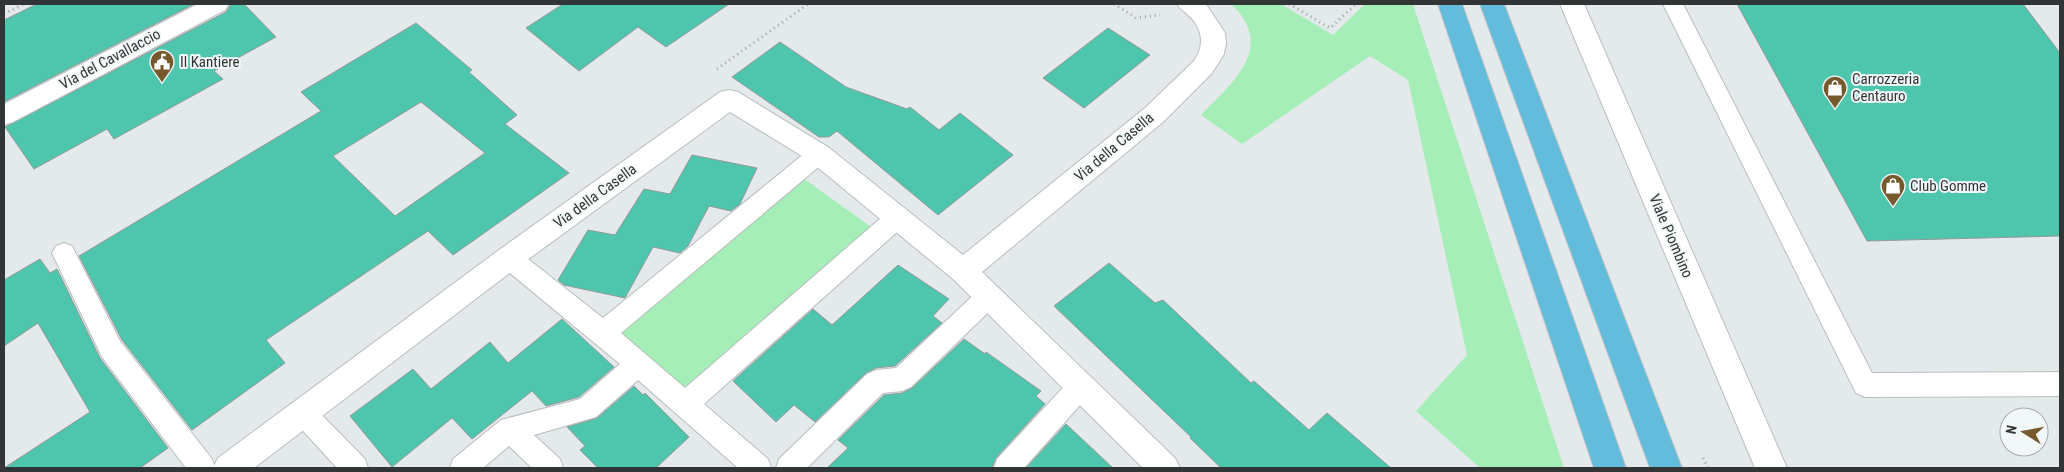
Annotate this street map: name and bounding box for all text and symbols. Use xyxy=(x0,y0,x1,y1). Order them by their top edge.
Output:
street label: Via del Cavallaccio xyxy=(56,25,164,93)
public building icon: Il Kantiere xyxy=(149,49,175,83)
place label: Il Kantiere xyxy=(180,53,240,71)
place label: Carrozzeria Centauro xyxy=(1852,70,1919,105)
shop icon: Carrozzeria Centauro xyxy=(1822,75,1848,109)
street label: Via della Casella xyxy=(1071,109,1157,185)
street label: Via della Casella xyxy=(550,160,640,232)
shop icon: Club Gomme xyxy=(1880,173,1906,207)
place label: Club Gomme xyxy=(1910,177,1986,195)
street label: Viale Piombino xyxy=(1645,191,1697,281)
north arrow xyxy=(1999,407,2049,457)
text: N xyxy=(2003,424,2020,435)

